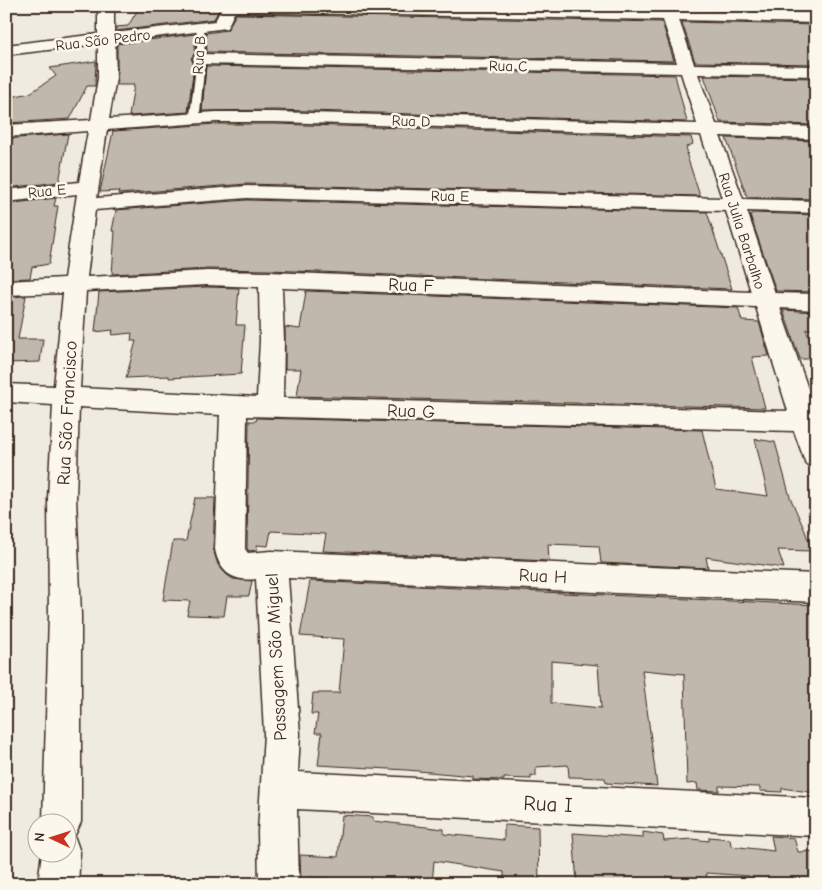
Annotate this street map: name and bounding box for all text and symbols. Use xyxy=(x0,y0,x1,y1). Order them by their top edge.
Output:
street label: Rua São Pedro xyxy=(55,25,151,55)
street label: Rua B xyxy=(189,35,209,75)
street label: Rua C xyxy=(489,57,527,75)
street label: Rua D xyxy=(391,111,431,131)
street label: Rua Julia Barbalho xyxy=(715,171,769,292)
street label: Rua E xyxy=(27,180,67,202)
street label: Rua E xyxy=(431,187,469,205)
street label: Rua F xyxy=(388,274,435,297)
street label: Rua São Francisco xyxy=(53,340,82,486)
street label: Rua G xyxy=(387,400,435,423)
street label: Rua H xyxy=(518,565,568,588)
street label: Passagem São Miguel xyxy=(262,573,291,741)
street label: Rua I xyxy=(523,791,573,817)
north arrow xyxy=(28,812,78,862)
text: N xyxy=(31,832,48,842)

